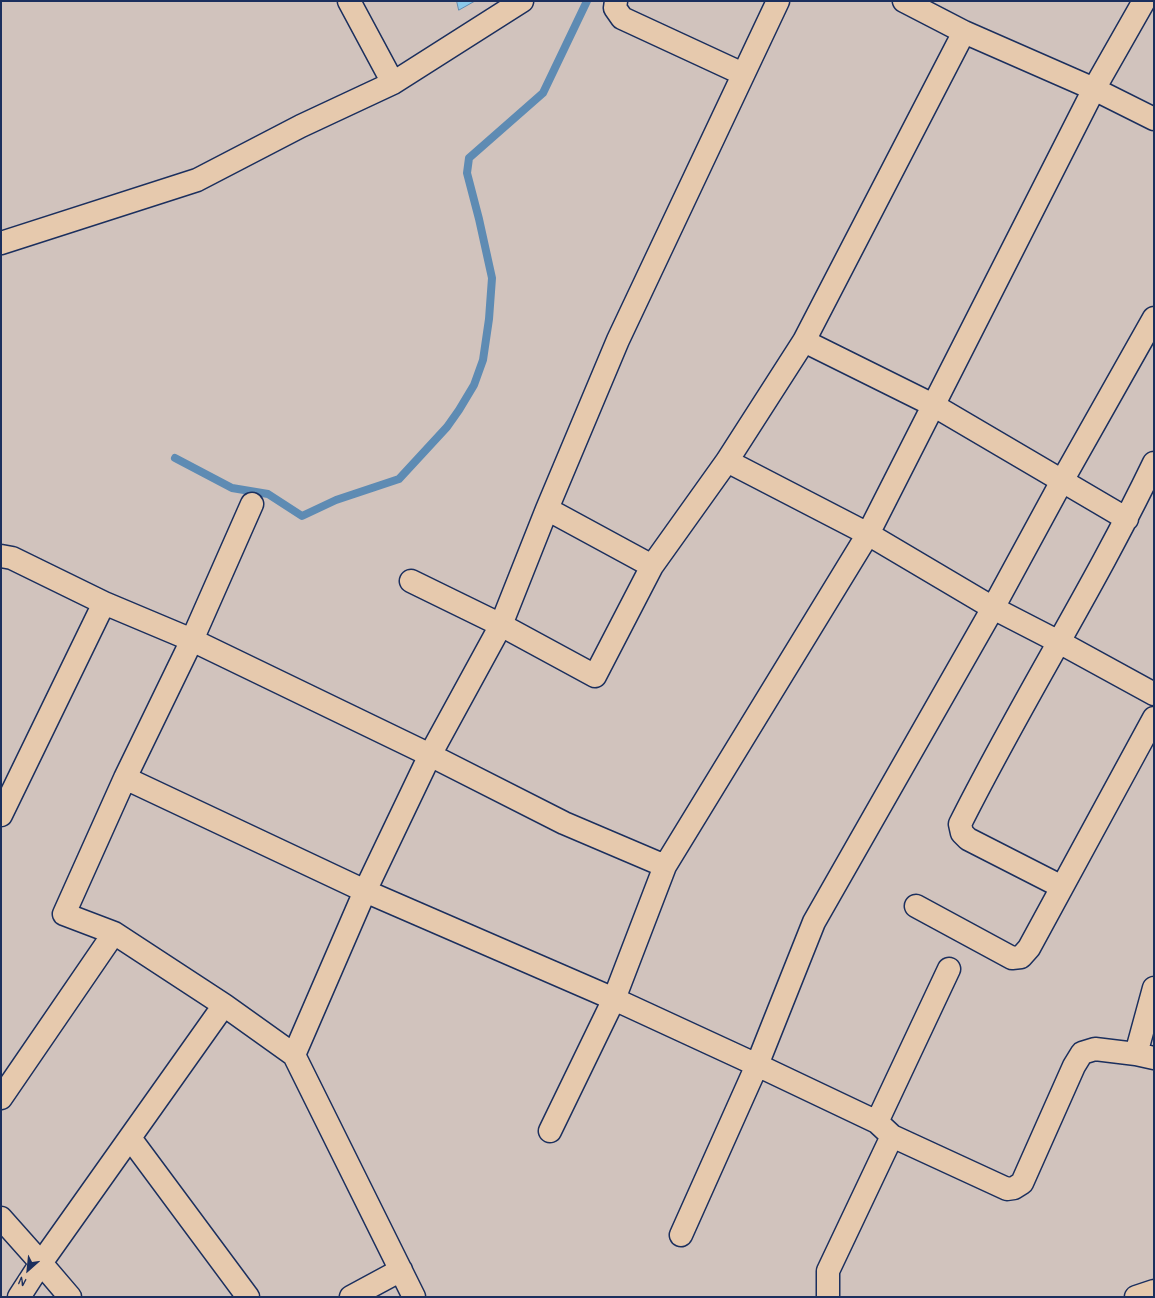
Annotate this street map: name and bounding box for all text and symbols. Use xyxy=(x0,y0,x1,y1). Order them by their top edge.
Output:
north arrow xyxy=(8,1250,48,1290)
text: N xyxy=(16,1274,29,1289)

